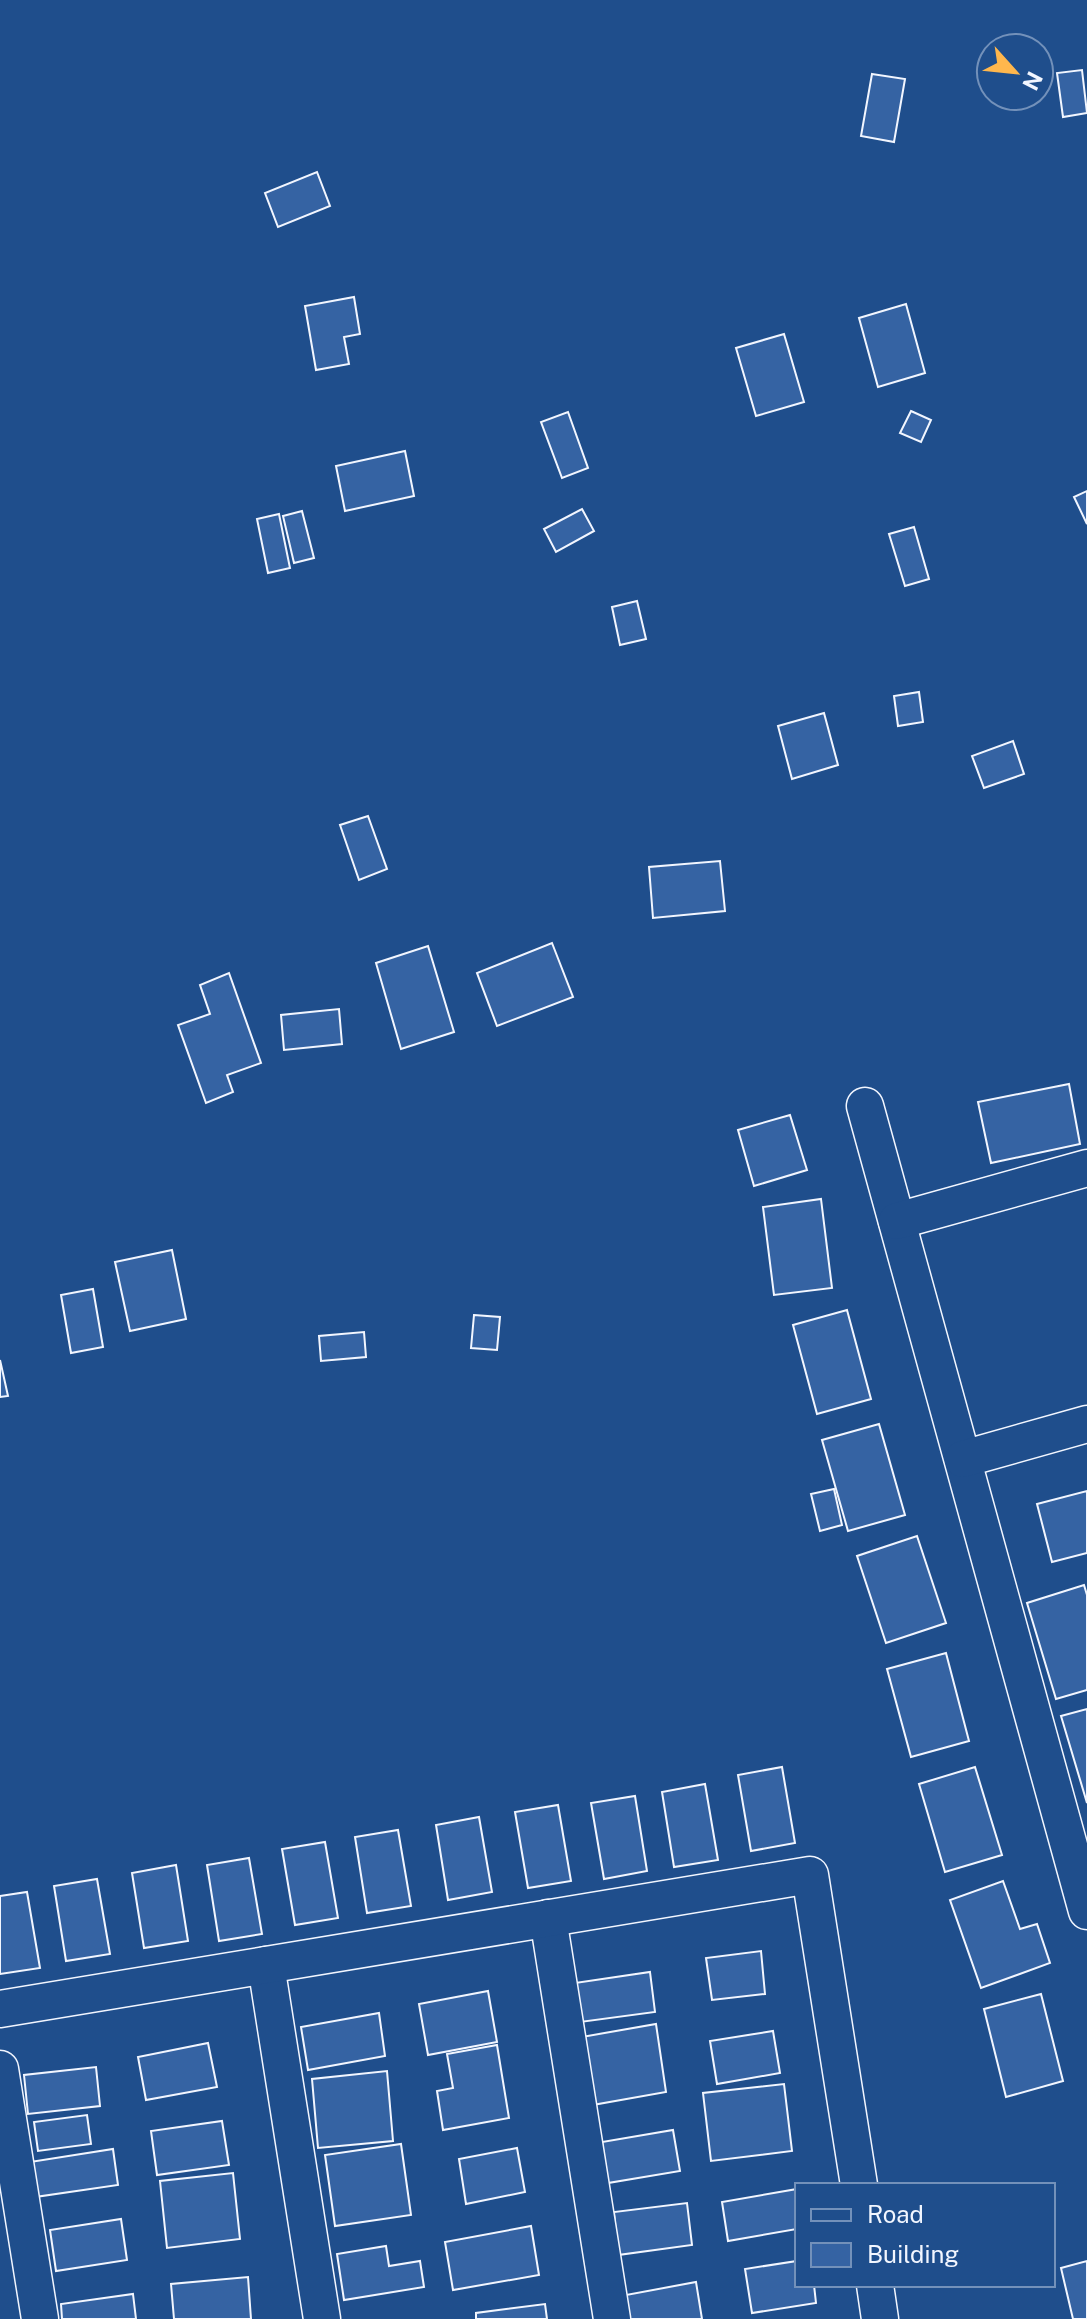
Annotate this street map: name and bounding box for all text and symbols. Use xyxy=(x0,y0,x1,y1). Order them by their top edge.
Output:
north arrow xyxy=(975,32,1055,112)
text: N xyxy=(1017,68,1048,95)
legend xyxy=(795,2183,1055,2287)
text: Road xyxy=(867,2200,924,2228)
text: Building xyxy=(867,2240,959,2268)

